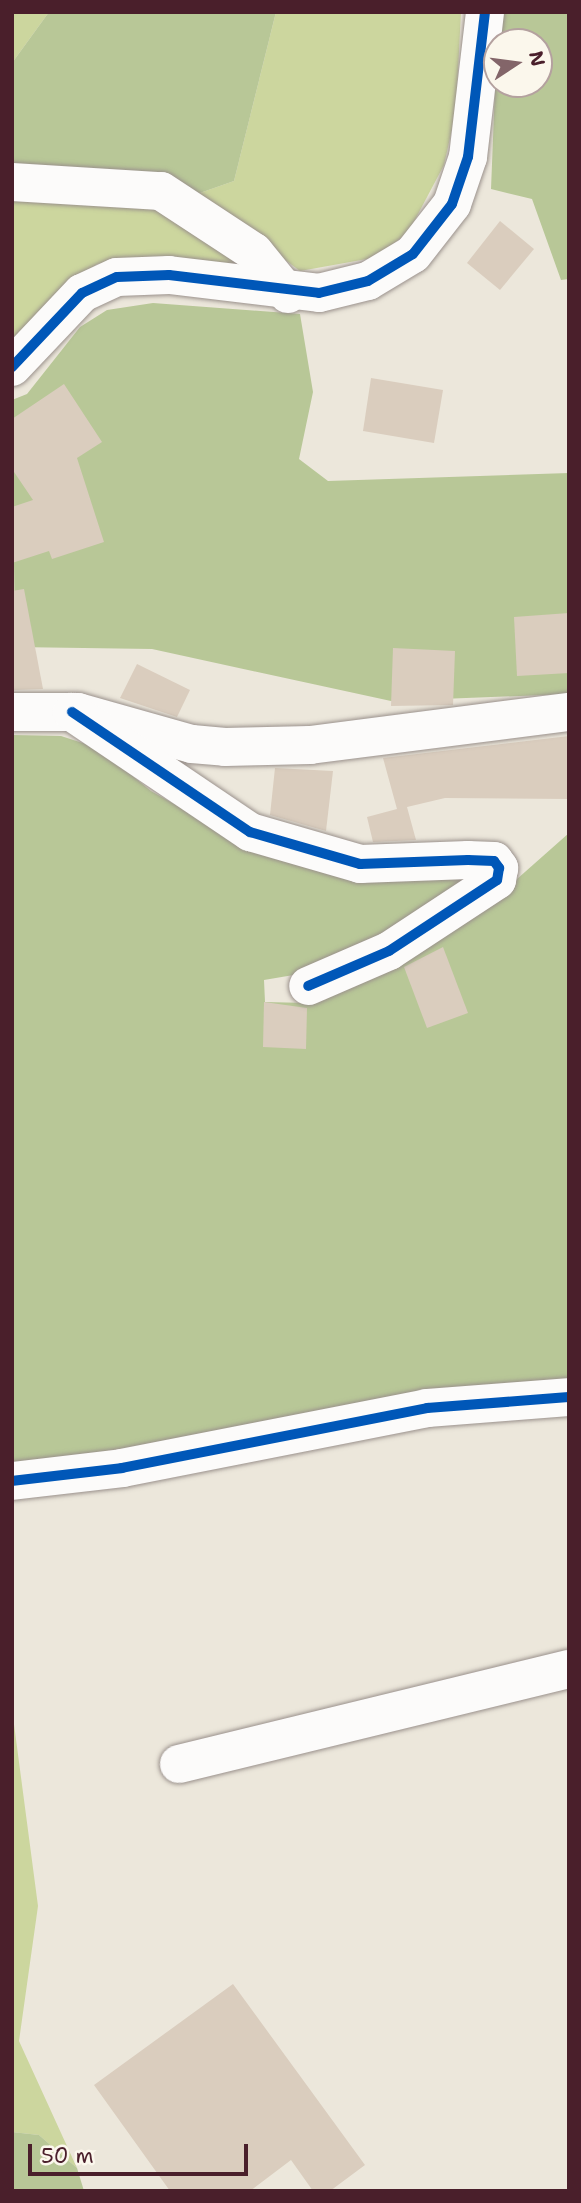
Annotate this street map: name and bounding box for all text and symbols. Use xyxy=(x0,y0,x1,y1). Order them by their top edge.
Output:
north arrow xyxy=(483,28,553,98)
text: N xyxy=(523,48,551,69)
scale bar xyxy=(32,2130,252,2174)
text: 50 m xyxy=(41,2142,94,2170)

